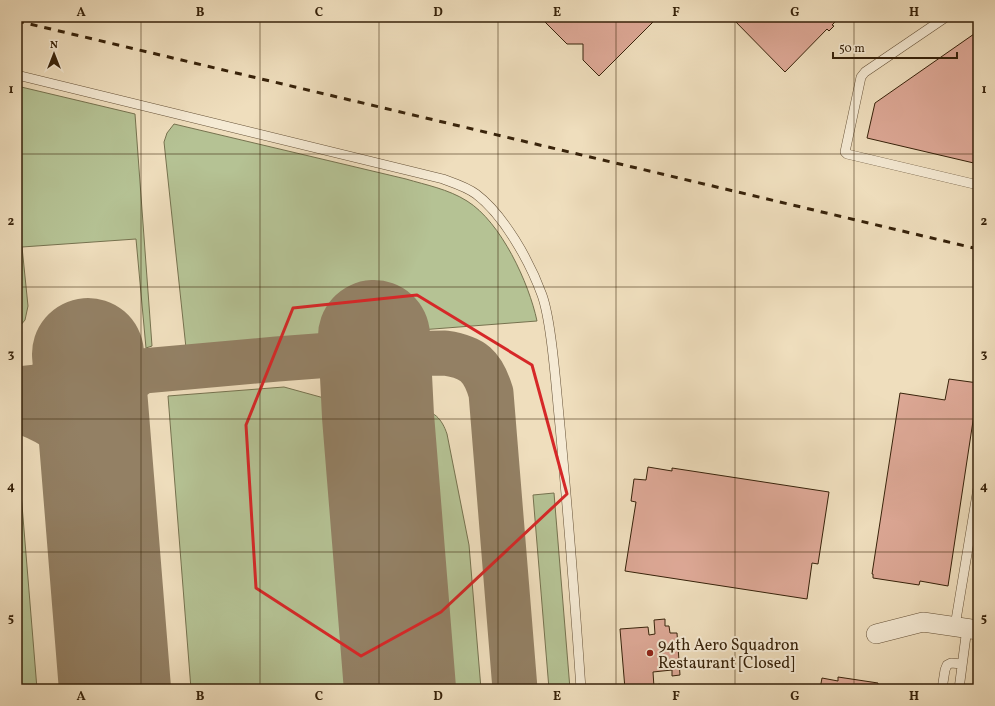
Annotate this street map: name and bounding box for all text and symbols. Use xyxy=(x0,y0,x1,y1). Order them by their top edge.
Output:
text: A xyxy=(76,4,86,22)
text: B xyxy=(196,4,205,22)
text: C xyxy=(315,4,323,22)
text: D xyxy=(433,4,443,22)
text: E xyxy=(553,4,561,22)
text: F xyxy=(672,4,680,22)
text: G xyxy=(790,4,800,22)
text: H xyxy=(909,4,919,22)
north arrow xyxy=(34,34,74,74)
scale bar xyxy=(833,34,957,60)
text: N xyxy=(50,38,58,53)
text: 50 m xyxy=(839,41,865,57)
text: 1 xyxy=(8,81,14,99)
text: 1 xyxy=(981,81,987,99)
text: 2 xyxy=(8,213,15,231)
text: 2 xyxy=(981,213,988,231)
text: 3 xyxy=(8,346,15,364)
text: 3 xyxy=(981,346,988,364)
text: 4 xyxy=(7,478,15,496)
text: 4 xyxy=(980,478,988,496)
text: 5 xyxy=(8,610,14,628)
text: 5 xyxy=(981,610,987,628)
place label: 94th Aero Squadron Restaurant [Closed] xyxy=(658,635,799,675)
marker: 94th Aero Squadron Restaurant [Closed] xyxy=(645,648,655,658)
text: A xyxy=(76,688,86,706)
text: B xyxy=(196,688,205,706)
text: C xyxy=(315,688,323,706)
text: D xyxy=(433,688,443,706)
text: E xyxy=(553,688,561,706)
text: F xyxy=(672,688,680,706)
text: G xyxy=(790,688,800,706)
text: H xyxy=(909,688,919,706)

